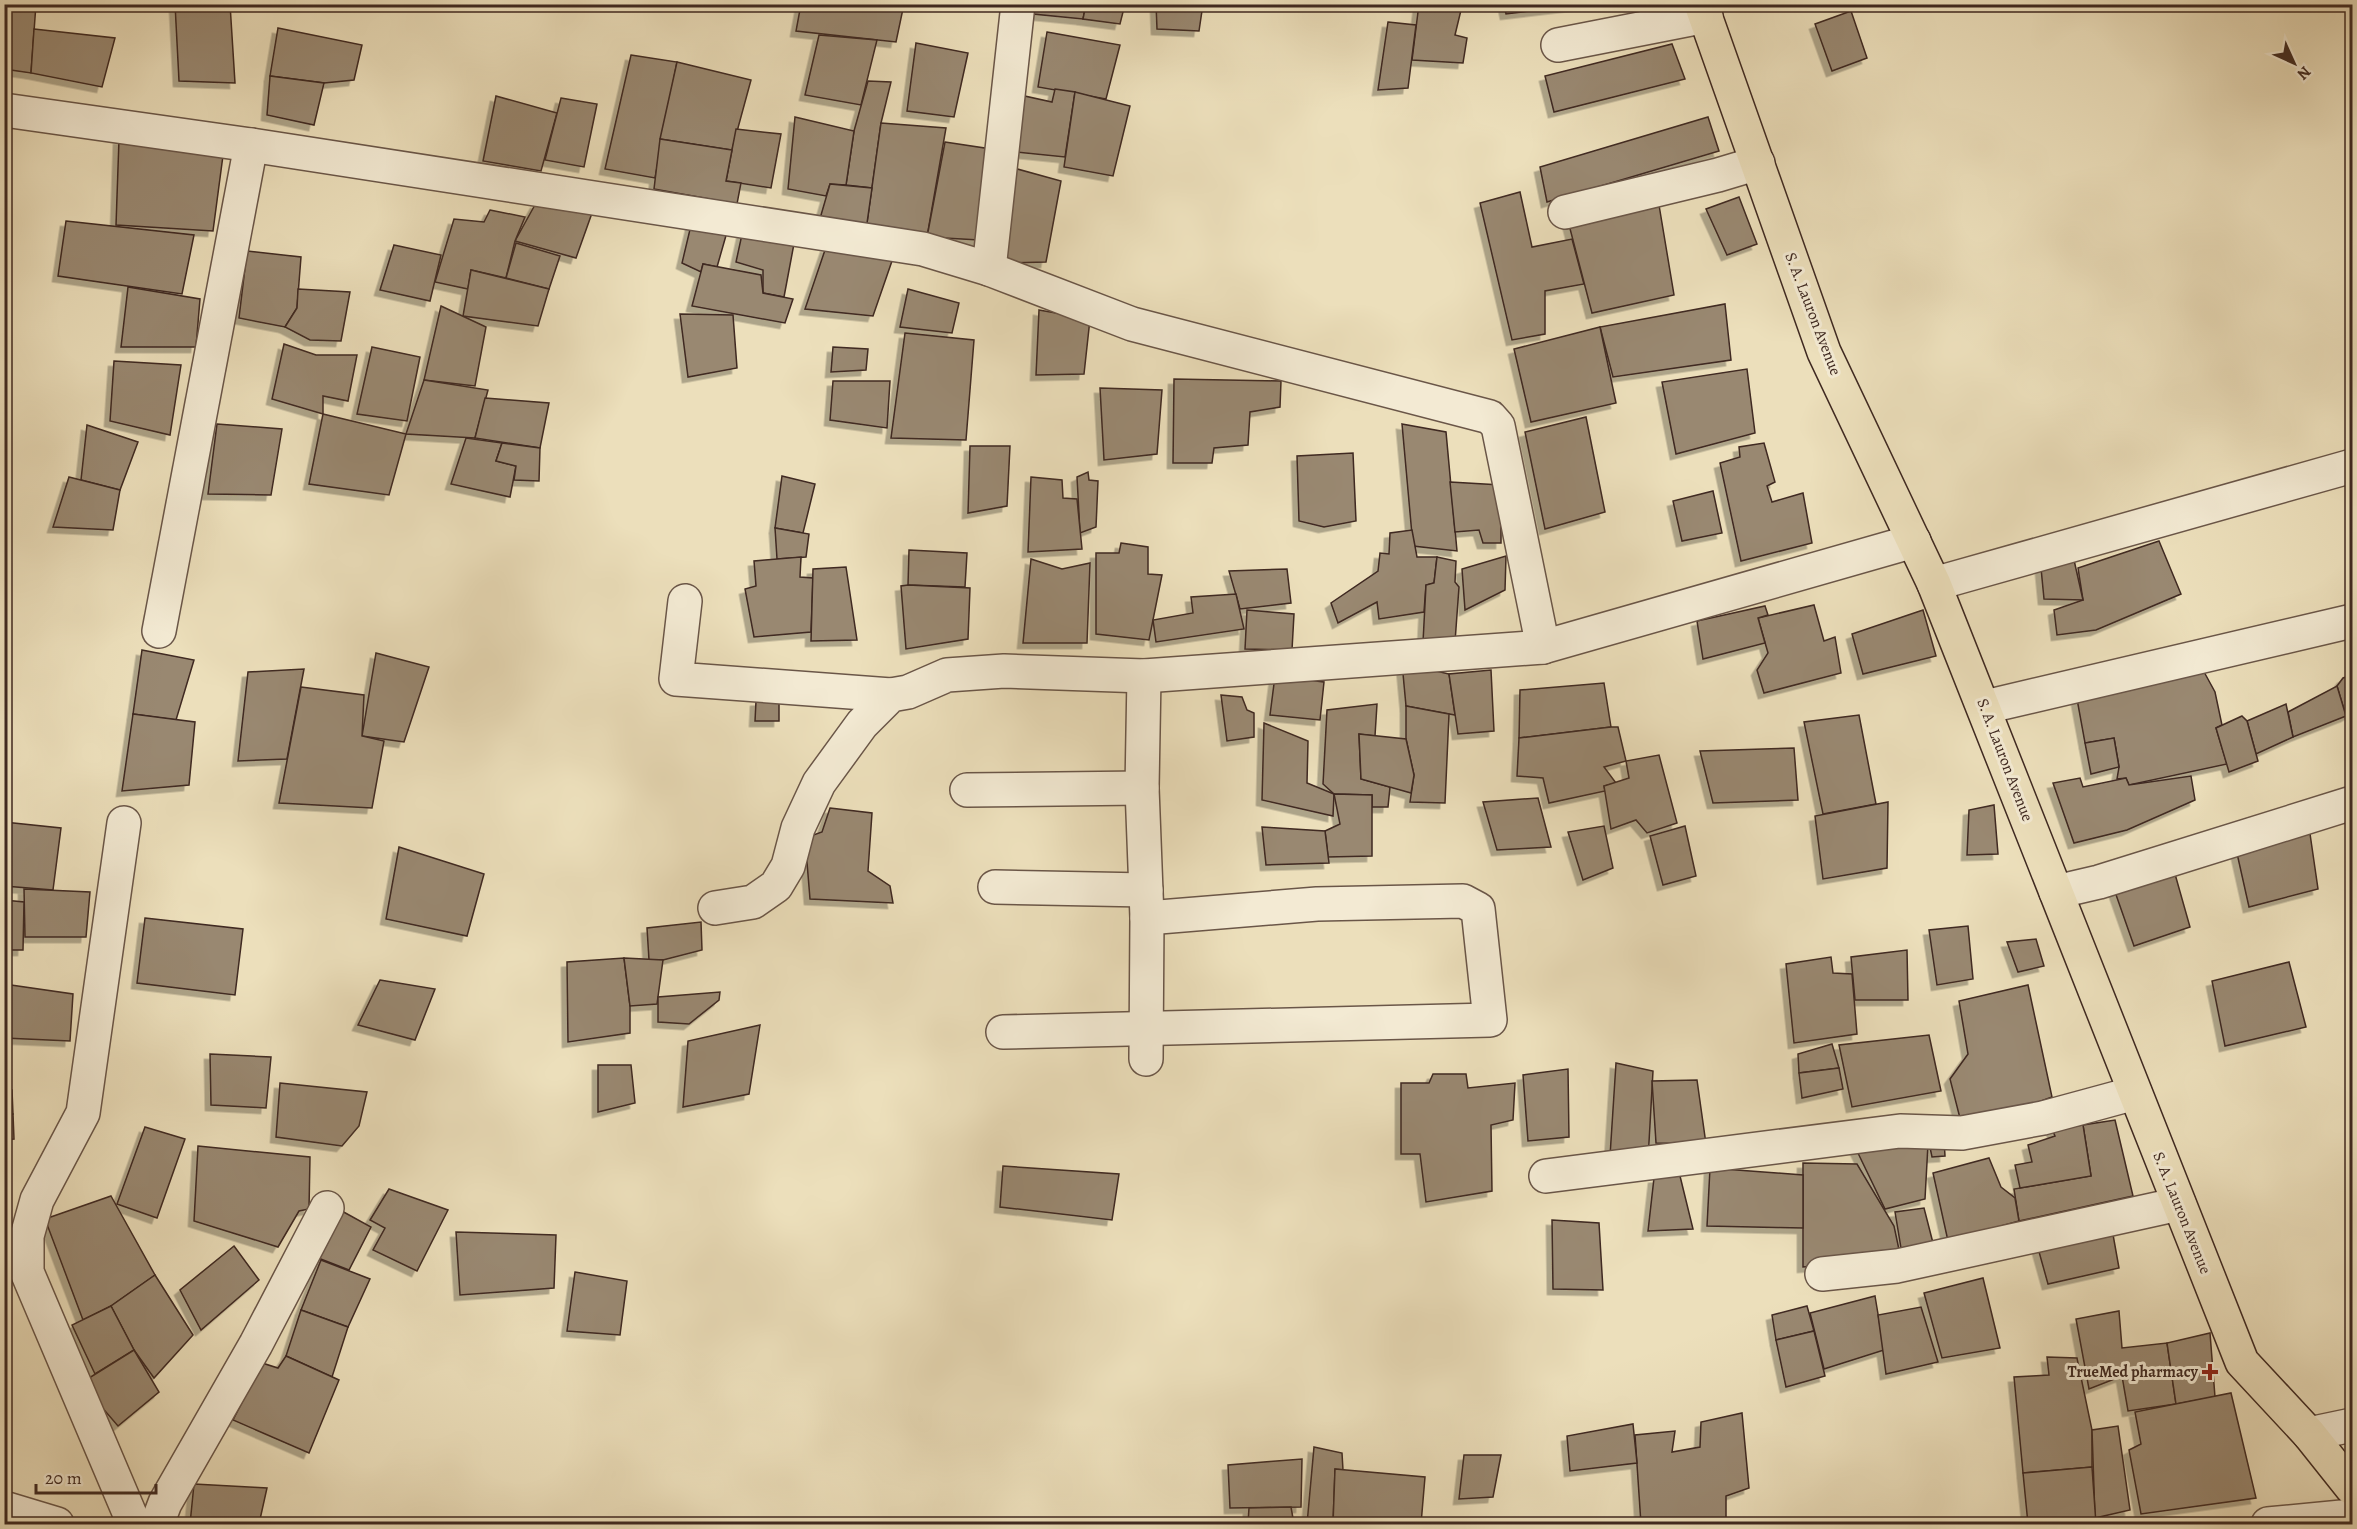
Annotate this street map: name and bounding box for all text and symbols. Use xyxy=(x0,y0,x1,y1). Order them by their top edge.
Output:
north arrow xyxy=(2264,33,2324,93)
text: N xyxy=(2292,61,2316,85)
street label: S. A. Lauron Avenue xyxy=(1779,249,1847,379)
street label: S. A. Lauron Avenue xyxy=(1971,695,2039,825)
street label: S. A. Lauron Avenue xyxy=(2147,1149,2217,1277)
place label: TrueMed pharmacy xyxy=(2067,1361,2199,1383)
marker: TrueMed pharmacy xyxy=(2203,1365,2217,1379)
scale bar xyxy=(36,1457,156,1495)
text: 20 m xyxy=(45,1466,82,1490)

